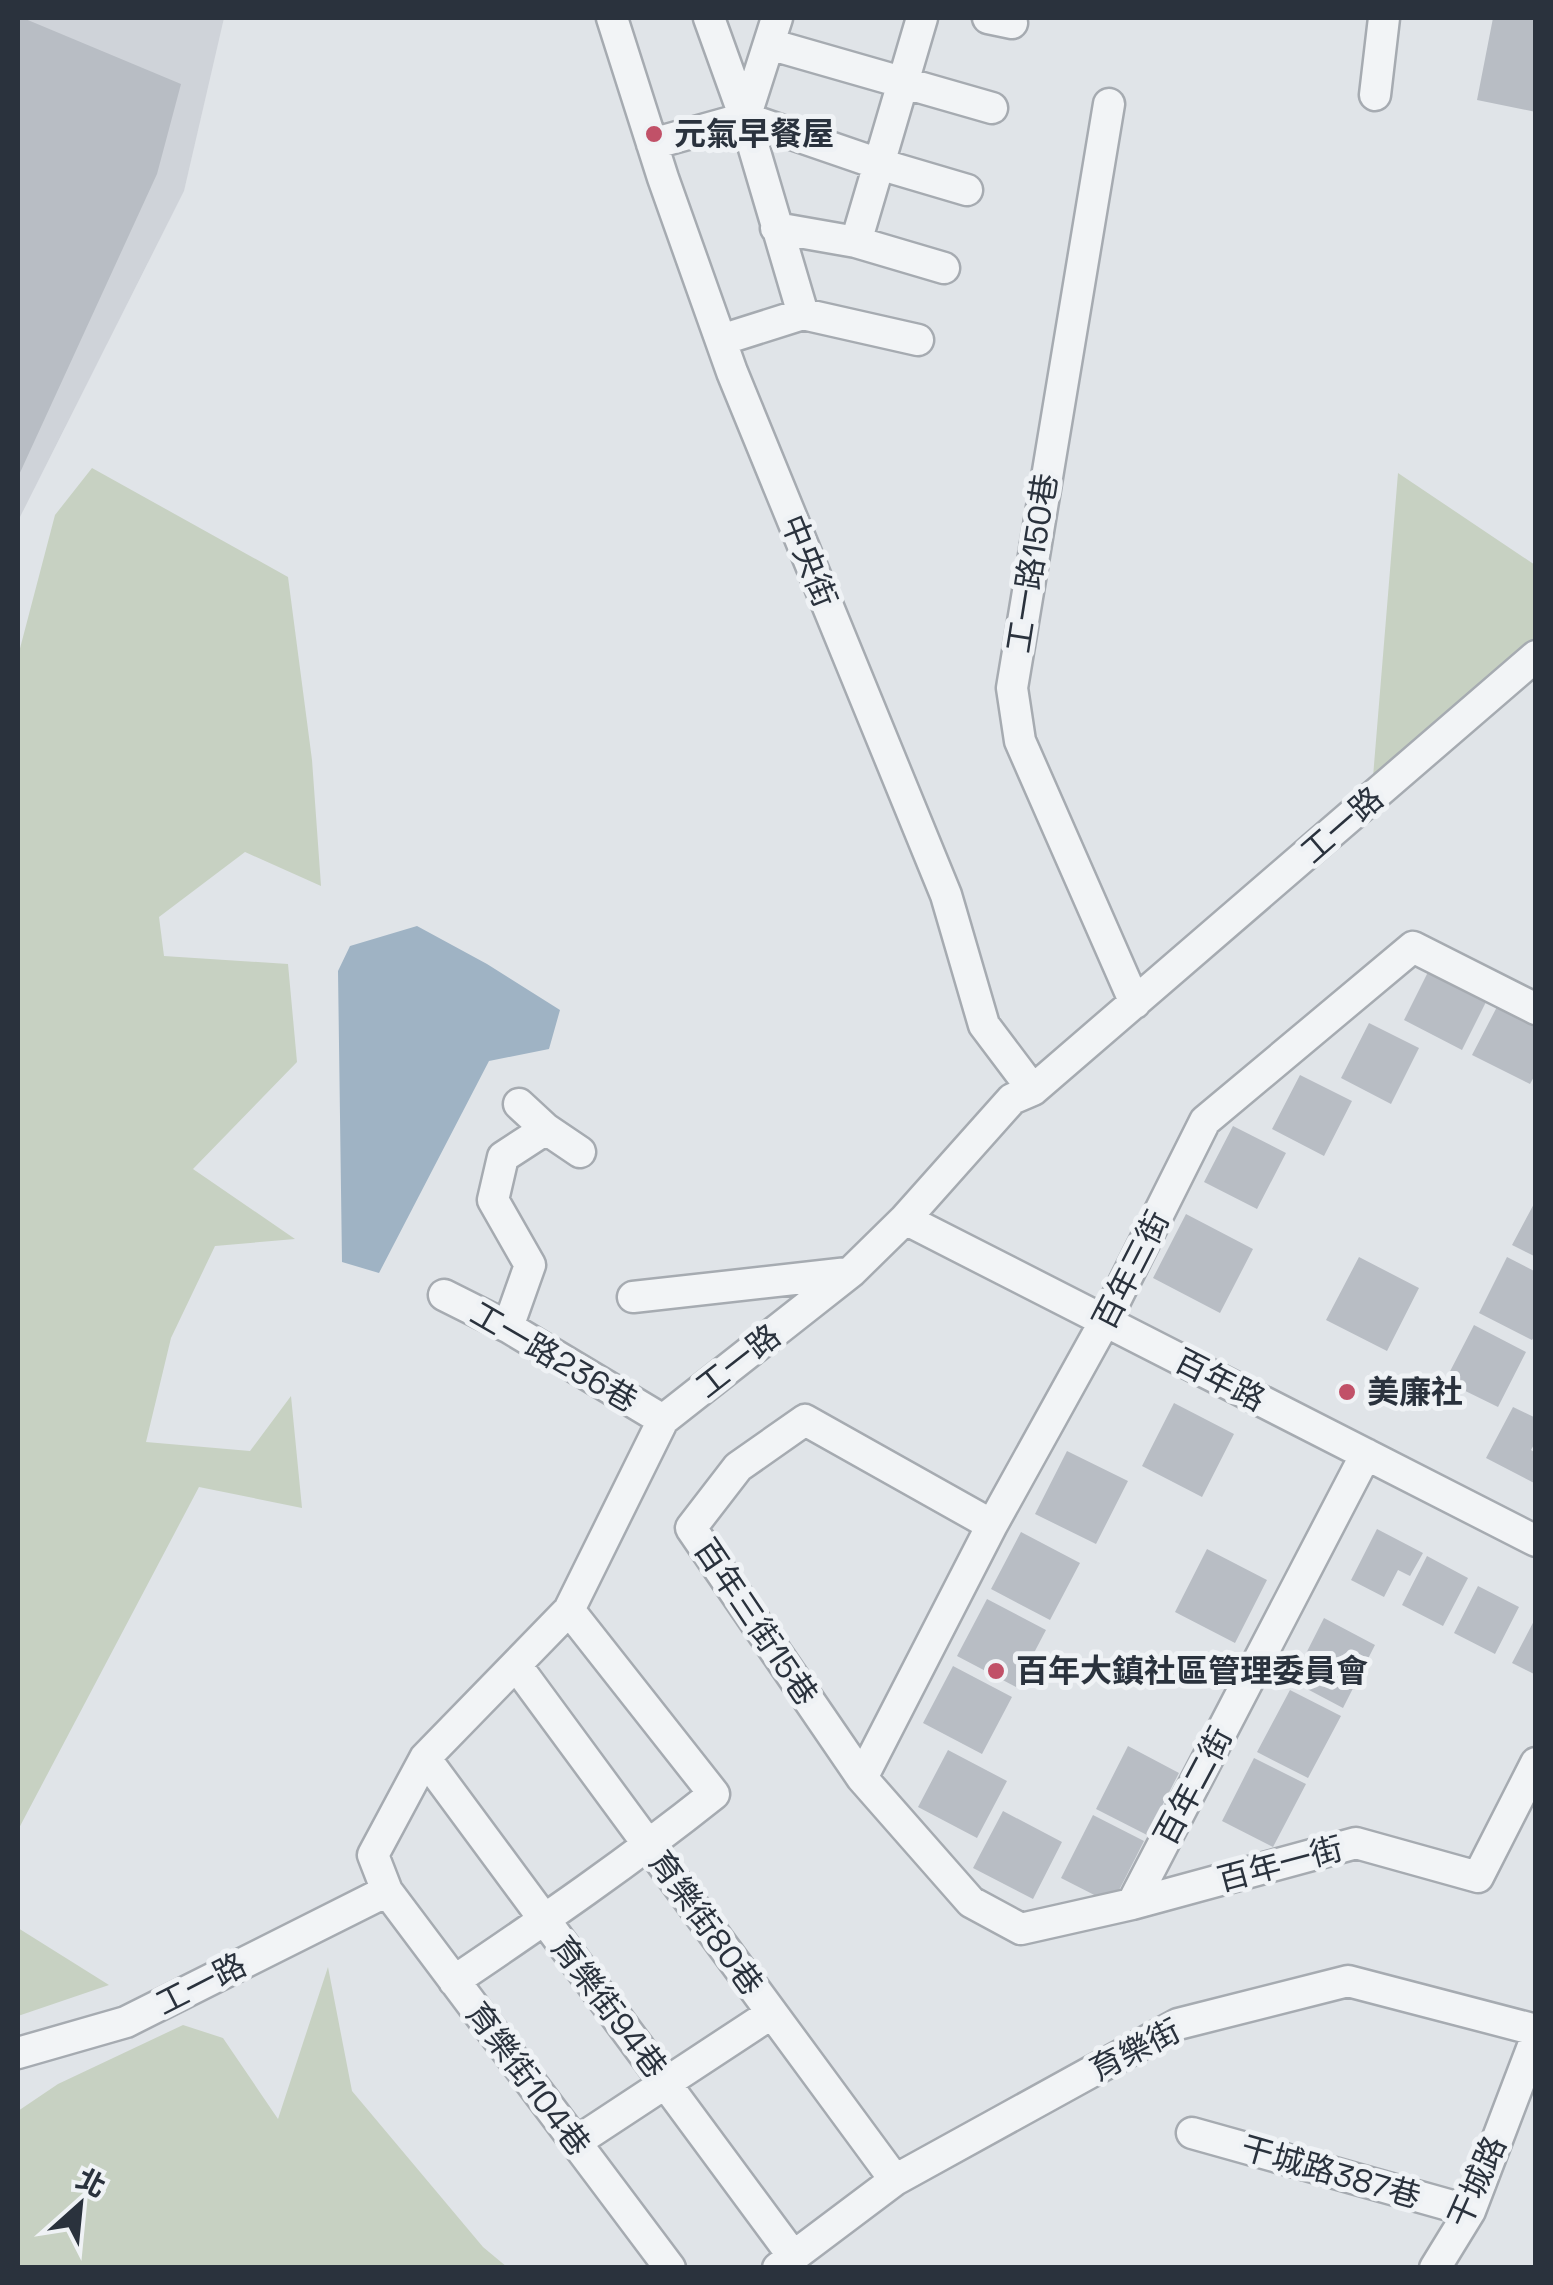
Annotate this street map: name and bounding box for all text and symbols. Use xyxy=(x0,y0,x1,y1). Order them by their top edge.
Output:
place label: 元氣早餐屋 xyxy=(674,114,834,154)
marker: 元氣早餐屋 xyxy=(643,123,665,145)
street label: 工一路150巷 xyxy=(998,470,1066,656)
street label: 中央街 xyxy=(772,509,846,613)
street label: 工一路 xyxy=(1293,778,1391,872)
street label: 百年三街 xyxy=(1084,1204,1178,1336)
street label: 工一路236巷 xyxy=(463,1293,645,1421)
street label: 工一路 xyxy=(688,1316,788,1406)
street label: 百年路 xyxy=(1168,1340,1272,1420)
place label: 美廉社 xyxy=(1367,1372,1463,1412)
marker: 美廉社 xyxy=(1336,1381,1358,1403)
street label: 百年三街15巷 xyxy=(686,1531,826,1713)
place label: 百年大鎮社區管理委員會 xyxy=(1016,1651,1368,1691)
marker: 百年大鎮社區管理委員會 xyxy=(985,1660,1007,1682)
street label: 百年二街 xyxy=(1145,1720,1241,1852)
street label: 百年一街 xyxy=(1213,1828,1347,1900)
street label: 育樂街80巷 xyxy=(640,1843,772,2003)
street label: 育樂街94巷 xyxy=(543,1928,675,2086)
street label: 工一路 xyxy=(149,1944,253,2024)
street label: 育樂街104巷 xyxy=(457,1994,599,2164)
street label: 育樂街 xyxy=(1083,2010,1187,2090)
street label: 干城路387巷 xyxy=(1237,2127,1425,2217)
street label: 干城路 xyxy=(1439,2130,1515,2234)
north arrow xyxy=(30,2155,130,2255)
text: 北 xyxy=(71,2160,112,2205)

